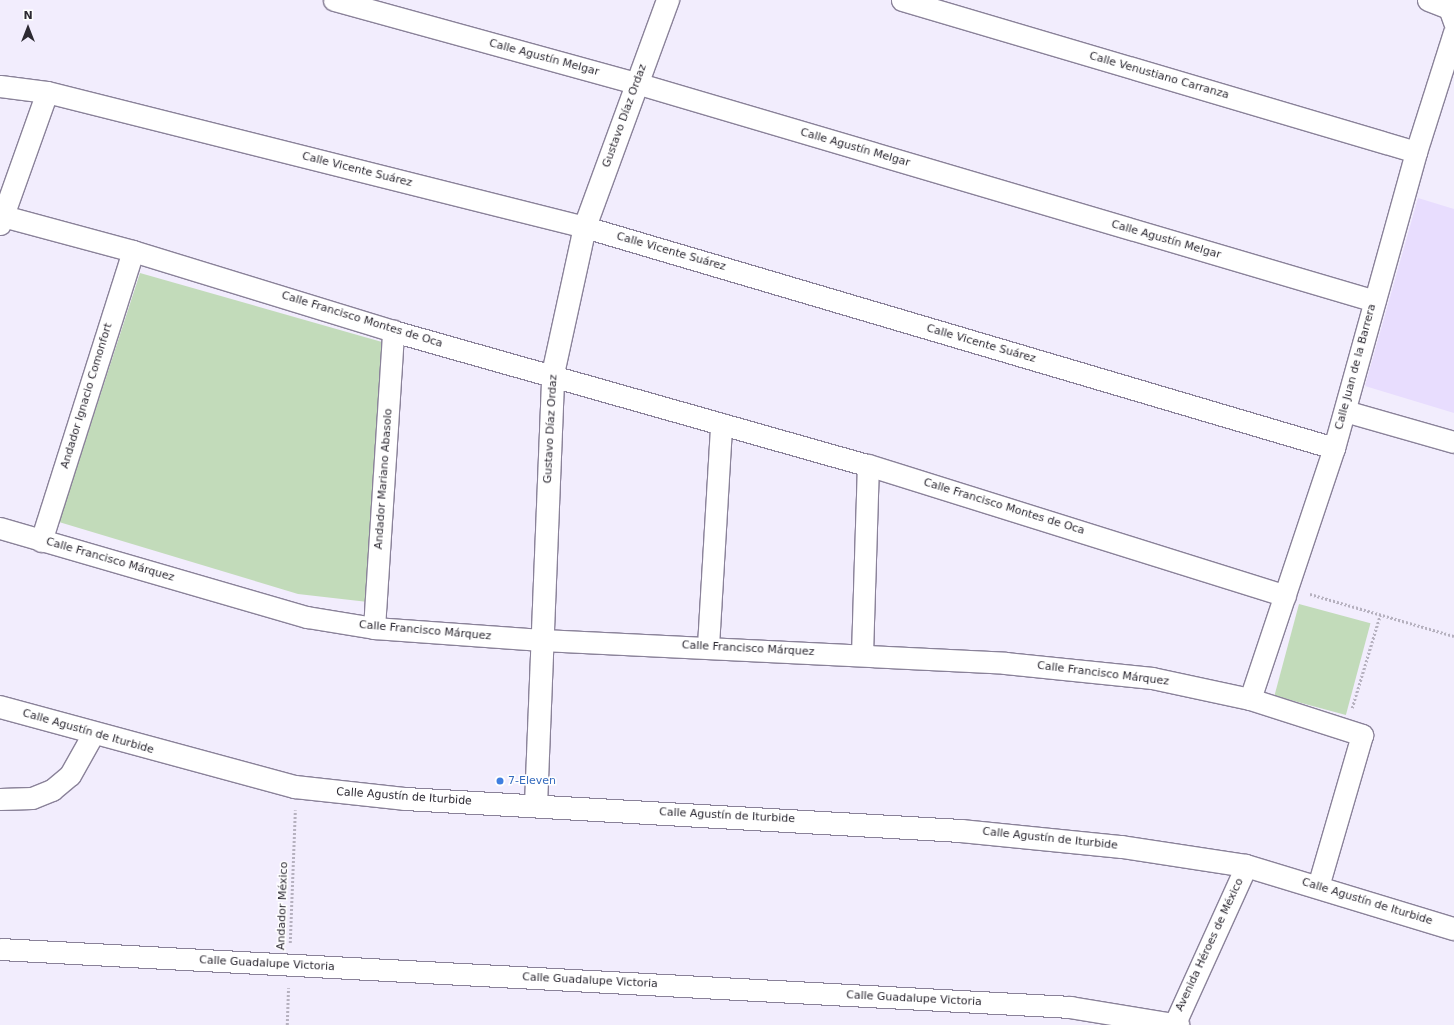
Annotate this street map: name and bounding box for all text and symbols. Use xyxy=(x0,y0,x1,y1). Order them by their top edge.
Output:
north arrow xyxy=(8,8,48,48)
text: N xyxy=(23,9,33,22)
street label: Calle Agustín Melgar xyxy=(488,37,600,79)
street label: Calle Venustiano Carranza xyxy=(1088,50,1230,102)
street label: Gustavo Díaz Ordaz xyxy=(600,63,650,169)
street label: Calle Agustín Melgar xyxy=(799,126,911,170)
street label: Calle Vicente Suárez xyxy=(301,150,413,190)
street label: Calle Agustín Melgar xyxy=(1110,218,1222,262)
street label: Calle Vicente Suárez xyxy=(615,230,727,274)
street label: Calle Francisco Montes de Oca xyxy=(280,289,444,351)
street label: Calle Juan de la Barrera xyxy=(1333,303,1379,431)
street label: Andador Ignacio Comonfort xyxy=(59,322,115,470)
street label: Calle Vicente Suárez xyxy=(925,322,1037,366)
street label: Gustavo Díaz Ordaz xyxy=(542,374,560,484)
street label: Andador Mariano Abasolo xyxy=(372,408,396,550)
street label: Calle Francisco Montes de Oca xyxy=(922,476,1086,538)
street label: Calle Francisco Márquez xyxy=(44,535,176,585)
street label: Calle Francisco Márquez xyxy=(358,619,492,643)
street label: Calle Francisco Márquez xyxy=(681,639,815,659)
street label: Calle Francisco Márquez xyxy=(1036,659,1170,689)
street label: Calle Agustín de Iturbide xyxy=(21,707,155,757)
place label: 7-Eleven xyxy=(508,774,556,788)
marker: 7-Eleven xyxy=(495,776,505,786)
street label: Calle Agustín de Iturbide xyxy=(336,786,472,808)
street label: Calle Agustín de Iturbide xyxy=(659,806,795,826)
street label: Calle Agustín de Iturbide xyxy=(982,825,1118,853)
street label: Andador México xyxy=(275,862,291,950)
street label: Avenida Héroes de México xyxy=(1173,876,1247,1014)
street label: Calle Agustín de Iturbide xyxy=(1300,876,1434,928)
street label: Calle Guadalupe Victoria xyxy=(199,954,335,974)
street label: Calle Guadalupe Victoria xyxy=(522,971,658,991)
street label: Calle Guadalupe Victoria xyxy=(846,989,982,1009)

